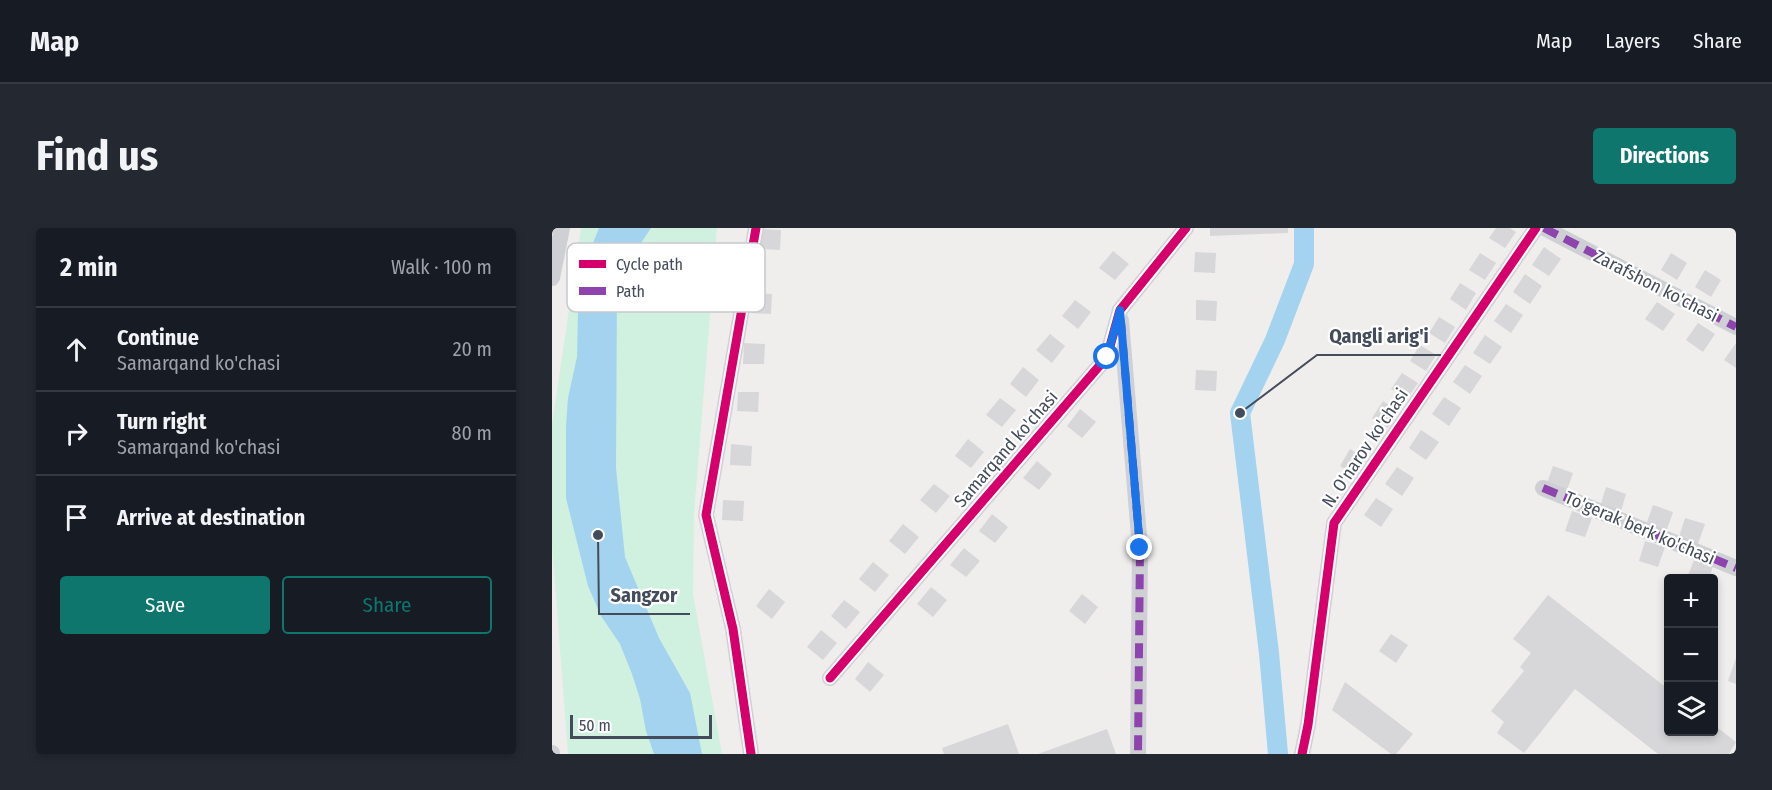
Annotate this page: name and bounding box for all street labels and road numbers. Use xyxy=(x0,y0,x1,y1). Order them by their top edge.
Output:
street label: Zarafshon ko'chasi xyxy=(1590,245,1722,327)
street label: N. O'narov ko'chasi xyxy=(1317,384,1413,512)
street label: Samarqand ko'chasi xyxy=(949,386,1063,512)
street label: To'gerak berk ko'chasi xyxy=(1562,486,1718,570)

